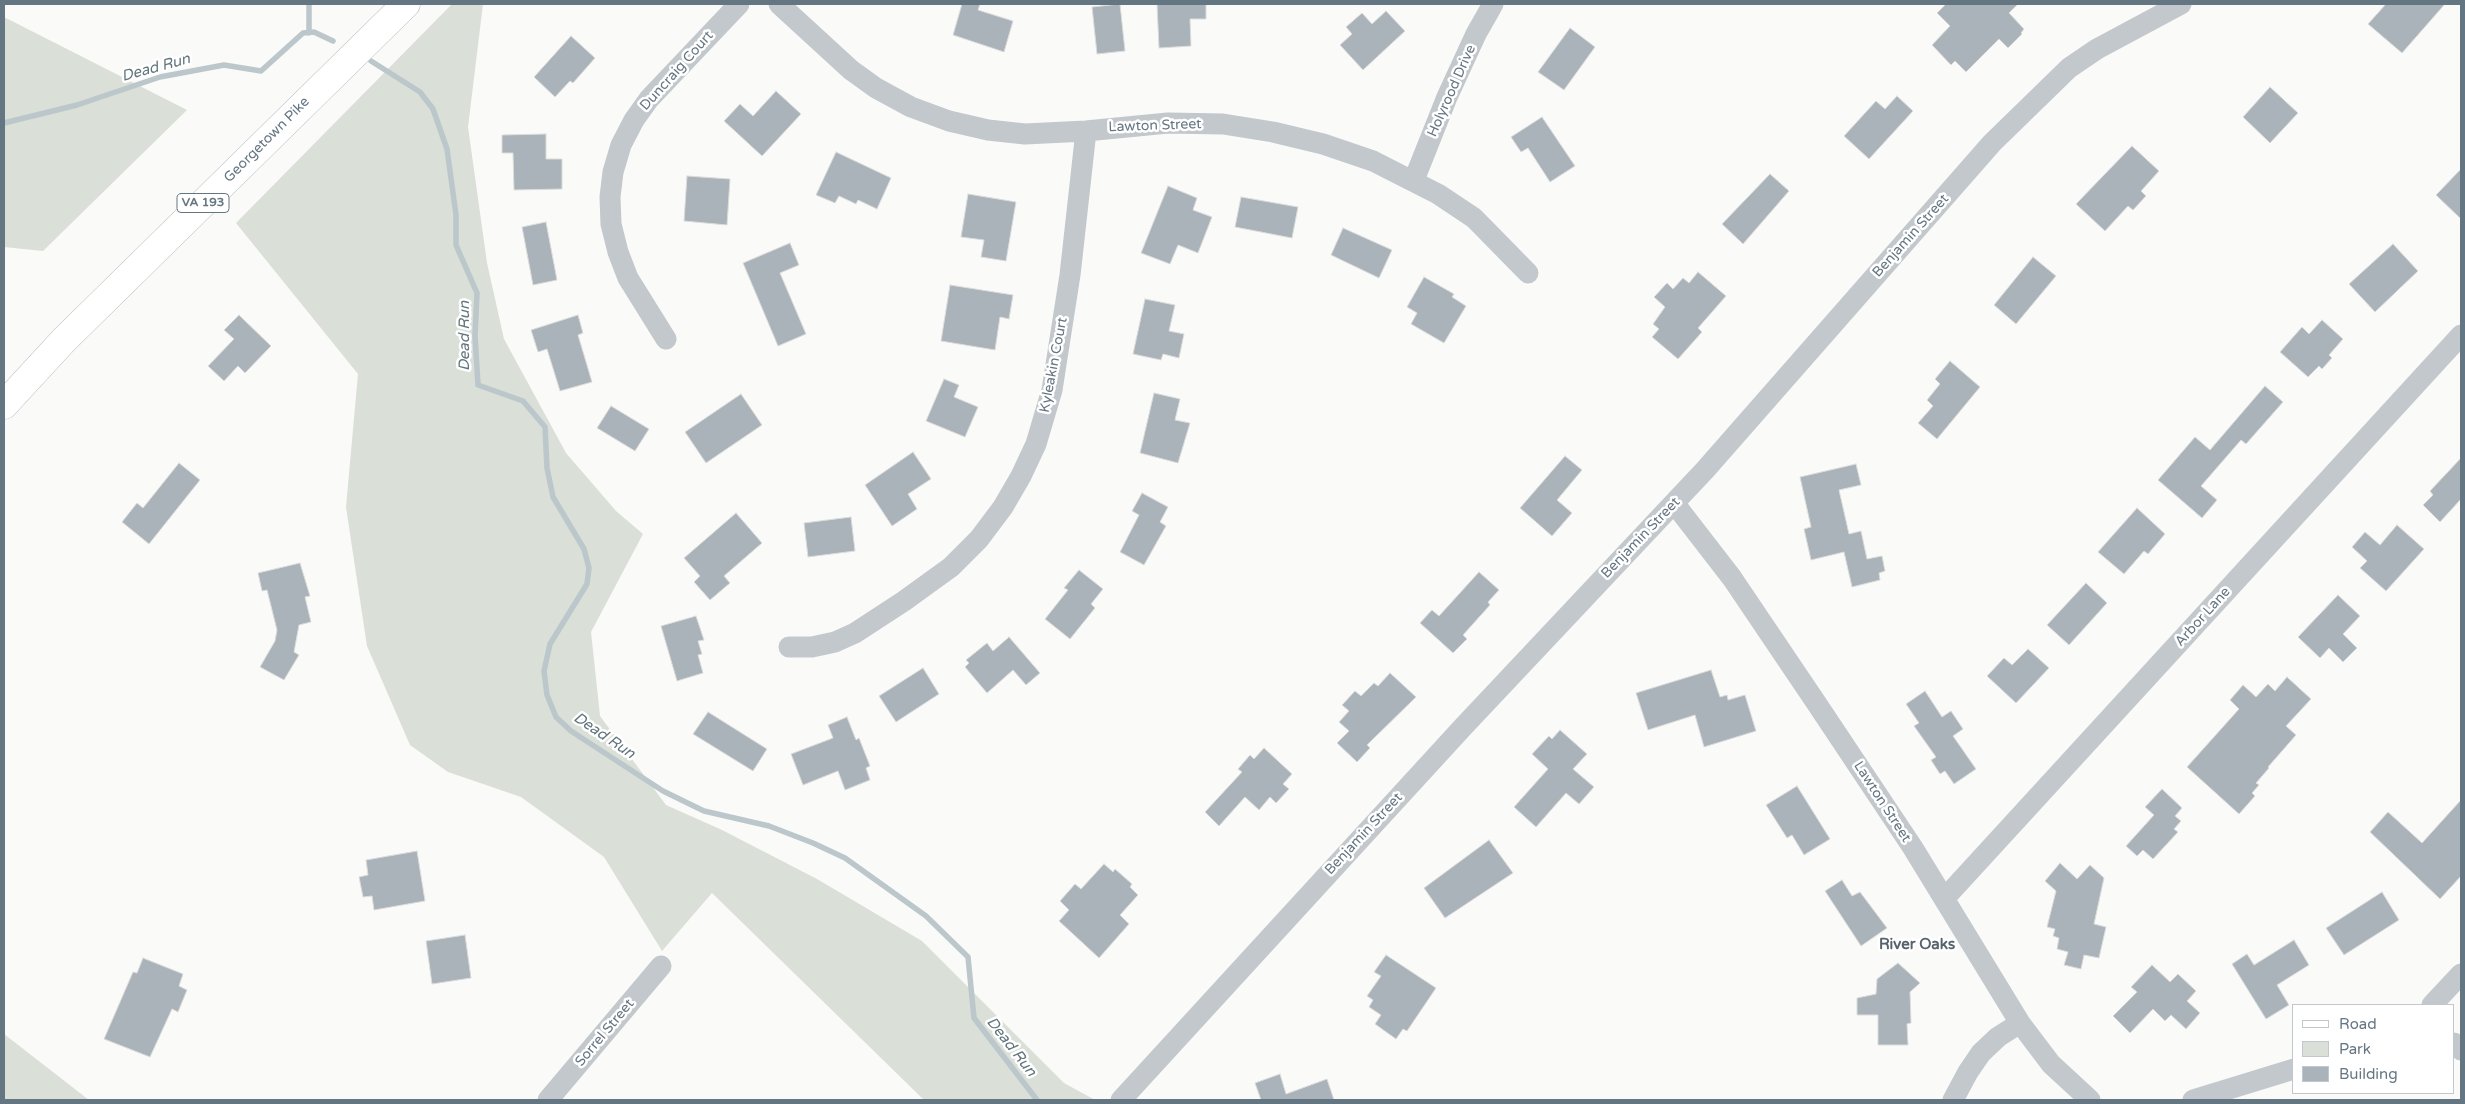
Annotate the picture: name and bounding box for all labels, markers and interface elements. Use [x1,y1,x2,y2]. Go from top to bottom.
street label: Duncraig Court [637,28,717,114]
street label: Holyrood Drive [1424,42,1480,140]
water label: Dead Run [120,50,192,86]
street label: Georgetown Pike [221,94,313,186]
street label: Lawton Street [1108,116,1202,136]
street label: Benjamin Street [1869,191,1953,281]
road number: VA 193 [177,194,229,212]
water label: Dead Run [456,301,474,371]
street label: Kyleakin Court [1037,316,1071,414]
street label: Benjamin Street [1598,494,1684,582]
street label: Arbor Lane [2172,584,2234,650]
water label: Dead Run [570,709,638,763]
street label: Lawton Street [1850,758,1914,846]
street label: Benjamin Street [1322,790,1406,878]
district label: River Oaks [1879,936,1955,954]
street label: Sorrel Street [572,996,638,1070]
legend [2292,1004,2455,1094]
water label: Dead Run [982,1014,1040,1080]
text: Road [2339,1015,2377,1033]
text: Park [2339,1040,2371,1058]
text: Building [2339,1065,2398,1083]

